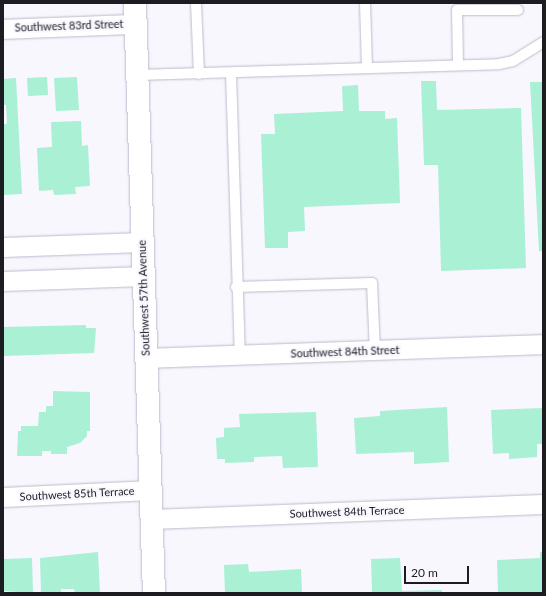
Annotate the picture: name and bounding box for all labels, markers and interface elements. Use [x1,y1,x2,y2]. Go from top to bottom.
street label: Southwest 83rd Street [14,18,124,34]
street label: Southwest 57th Avenue [135,240,153,356]
street label: Southwest 84th Street [290,344,400,360]
street label: Southwest 85th Terrace [19,484,135,504]
street label: Southwest 84th Terrace [289,503,405,521]
scale bar [406,558,471,584]
text: 20 m [411,565,438,580]

